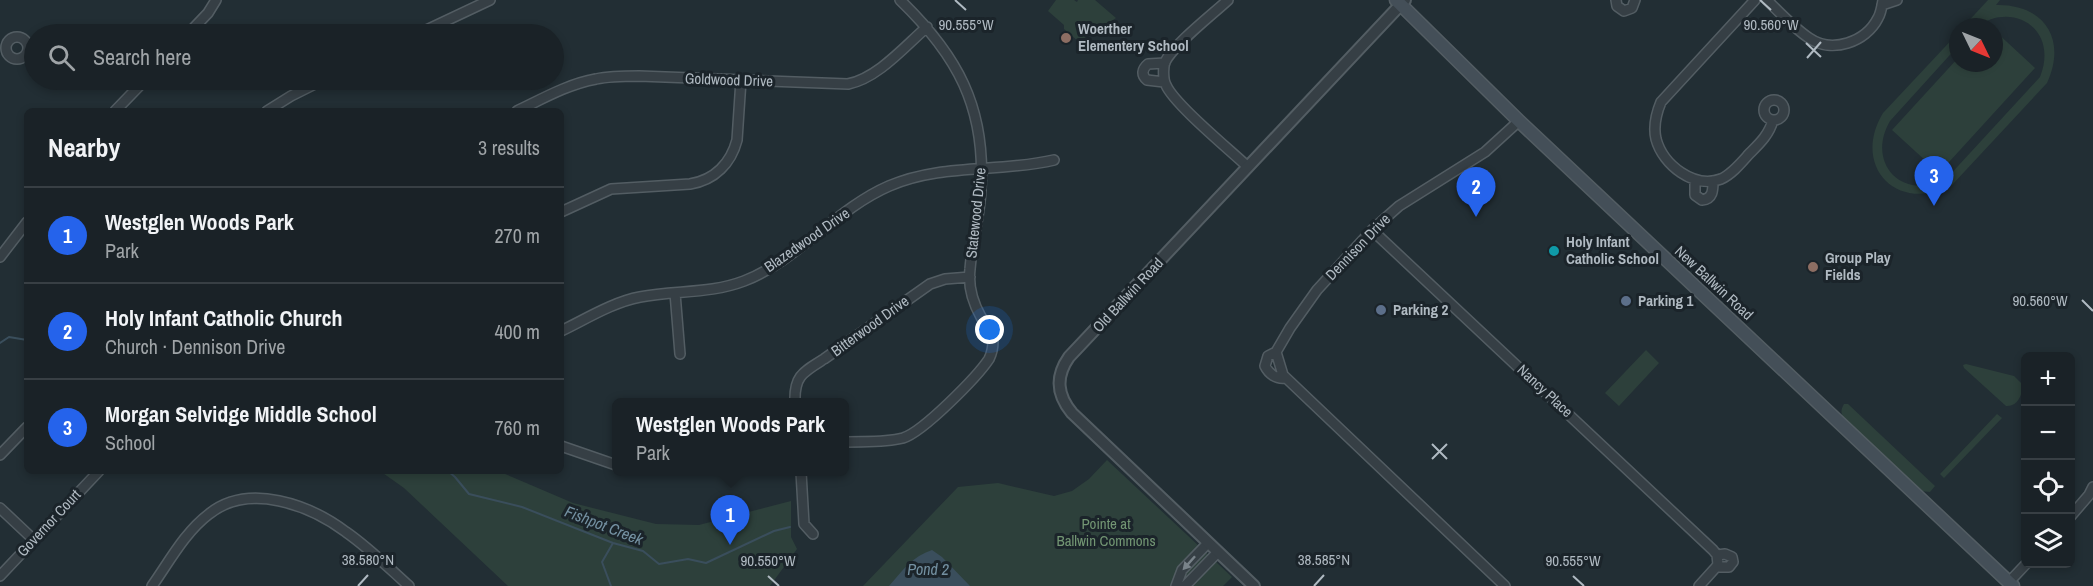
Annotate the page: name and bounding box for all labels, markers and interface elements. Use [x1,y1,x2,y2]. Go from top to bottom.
text: 90.555°W [938,14,994,35]
text: 90.560°W [1743,14,1799,35]
place label: Woerther Elementery School [1078,18,1189,56]
north arrow [1949,18,2003,72]
search box [24,24,564,90]
marker: Woerther Elementery School [1059,31,1073,45]
icon: search [45,41,78,74]
text: Search here [93,42,191,72]
street label: Goldwood Drive [685,67,774,92]
text: Nearby [48,130,120,165]
text: 3 results [478,134,540,161]
pin: 3 [1914,156,1954,206]
street label: Statewood Drive [960,166,991,259]
pin: 2 [1456,168,1496,217]
street label: Blazedwood Drive [760,202,854,277]
text: Westglen Woods Park [105,207,294,237]
street label: Dennison Drive [1320,209,1395,285]
text: 1 [63,222,72,249]
text: 270 m [494,222,540,249]
place label: Holy Infant Catholic School [1566,231,1659,269]
text: Park [105,237,139,264]
street label: New Ballwin Road [1670,241,1758,325]
marker: Holy Infant Catholic School [1547,244,1561,258]
place label: Group Play Fields [1825,247,1891,285]
street label: Old Ballwin Road [1088,253,1168,337]
marker: Group Play Fields [1806,260,1820,274]
street label: Bitterwood Drive [826,290,913,361]
place label: Parking 1 [1638,290,1694,311]
text: 90.560°W [2012,290,2068,311]
marker: Parking 1 [1619,294,1633,308]
place label: Parking 2 [1393,299,1449,320]
text: Holy Infant Catholic Church [105,303,343,333]
marker: Parking 2 [1374,303,1388,317]
your location [975,315,1004,344]
text: 2 [63,318,72,345]
text: 400 m [494,318,540,345]
text: Church · Dennison Drive [105,333,285,360]
map controls [2021,352,2075,568]
button: + [2021,352,2075,406]
street label: Nancy Place [1513,359,1578,422]
popup [612,398,849,476]
text: Morgan Selvidge Middle School [105,399,377,429]
button: − [2021,406,2075,460]
text: Westglen Woods Park [636,409,825,439]
text: 3 [63,414,72,441]
text: 760 m [494,414,540,441]
text: School [105,429,155,456]
text: Park [636,439,670,466]
button: locate [2021,460,2075,514]
street label: Governor Court [12,484,86,561]
pin: 1 [710,496,750,545]
water label: Fishpot Creek [562,500,647,550]
park label: Pointe at Ballwin Commons [1056,513,1156,551]
button: layers [2021,514,2075,568]
text: 38.580°N [342,549,394,570]
text: 38.585°N [1298,549,1350,570]
text: 90.550°W [740,550,796,571]
text: 90.555°W [1545,550,1601,571]
one-way arrow [1182,555,1196,570]
water label: Pond 2 [907,558,949,580]

